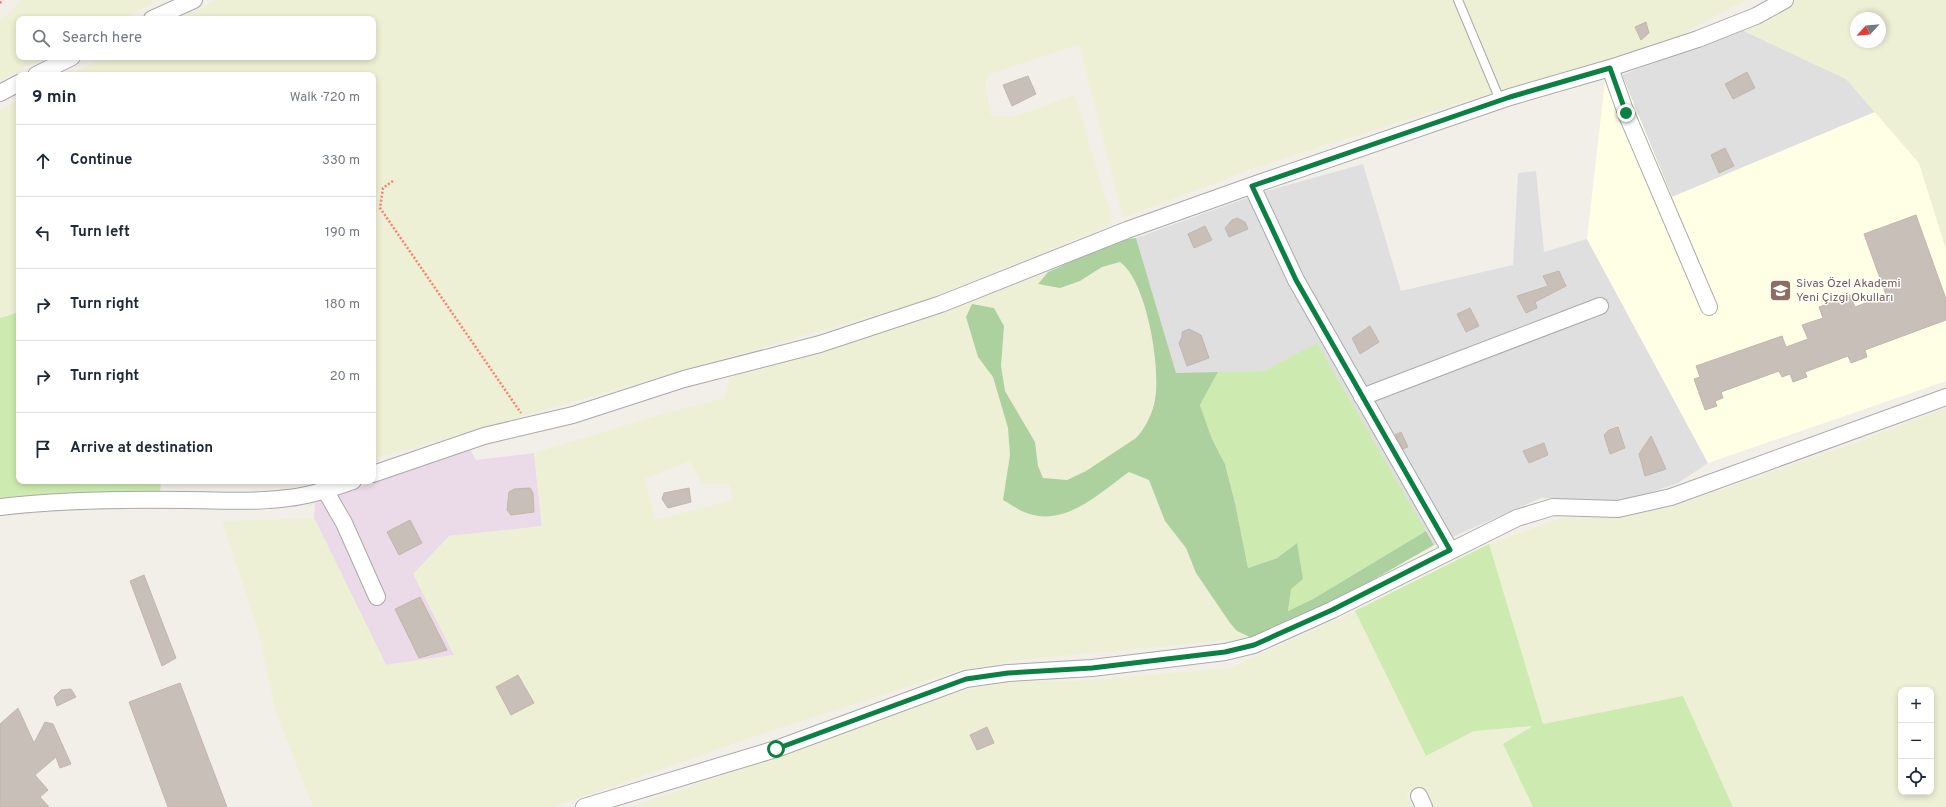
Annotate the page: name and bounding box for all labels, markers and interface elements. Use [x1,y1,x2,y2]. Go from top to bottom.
north arrow [1850,12,1886,48]
search box [16,16,376,60]
icon: search [30,27,52,49]
text: Search here [62,29,142,48]
text: 9 min [32,87,76,109]
text: Walk · 720 m [290,90,360,106]
route end [1617,104,1635,122]
icon: ahead [32,150,54,172]
text: Continue [70,151,132,170]
text: 330 m [322,153,360,169]
icon: left [32,222,54,244]
text: Turn left [70,223,130,242]
text: 190 m [325,225,360,241]
place label: Sivas Özel Akademi Yeni Çizgi Okulları [1796,276,1901,306]
school or university icon: Sivas Özel Akademi Yeni Çizgi Okulları [1768,278,1794,304]
icon: right [32,294,54,316]
text: Turn right [70,295,139,314]
text: 180 m [325,297,360,313]
icon: right [32,366,54,388]
text: Turn right [70,367,139,386]
text: 20 m [330,369,360,385]
icon: arrive [32,438,54,460]
text: Arrive at destination [70,439,213,458]
map controls [1898,687,1934,795]
button: + [1898,687,1934,723]
button: − [1898,723,1934,759]
route start [767,740,785,758]
button: locate [1898,759,1934,795]

